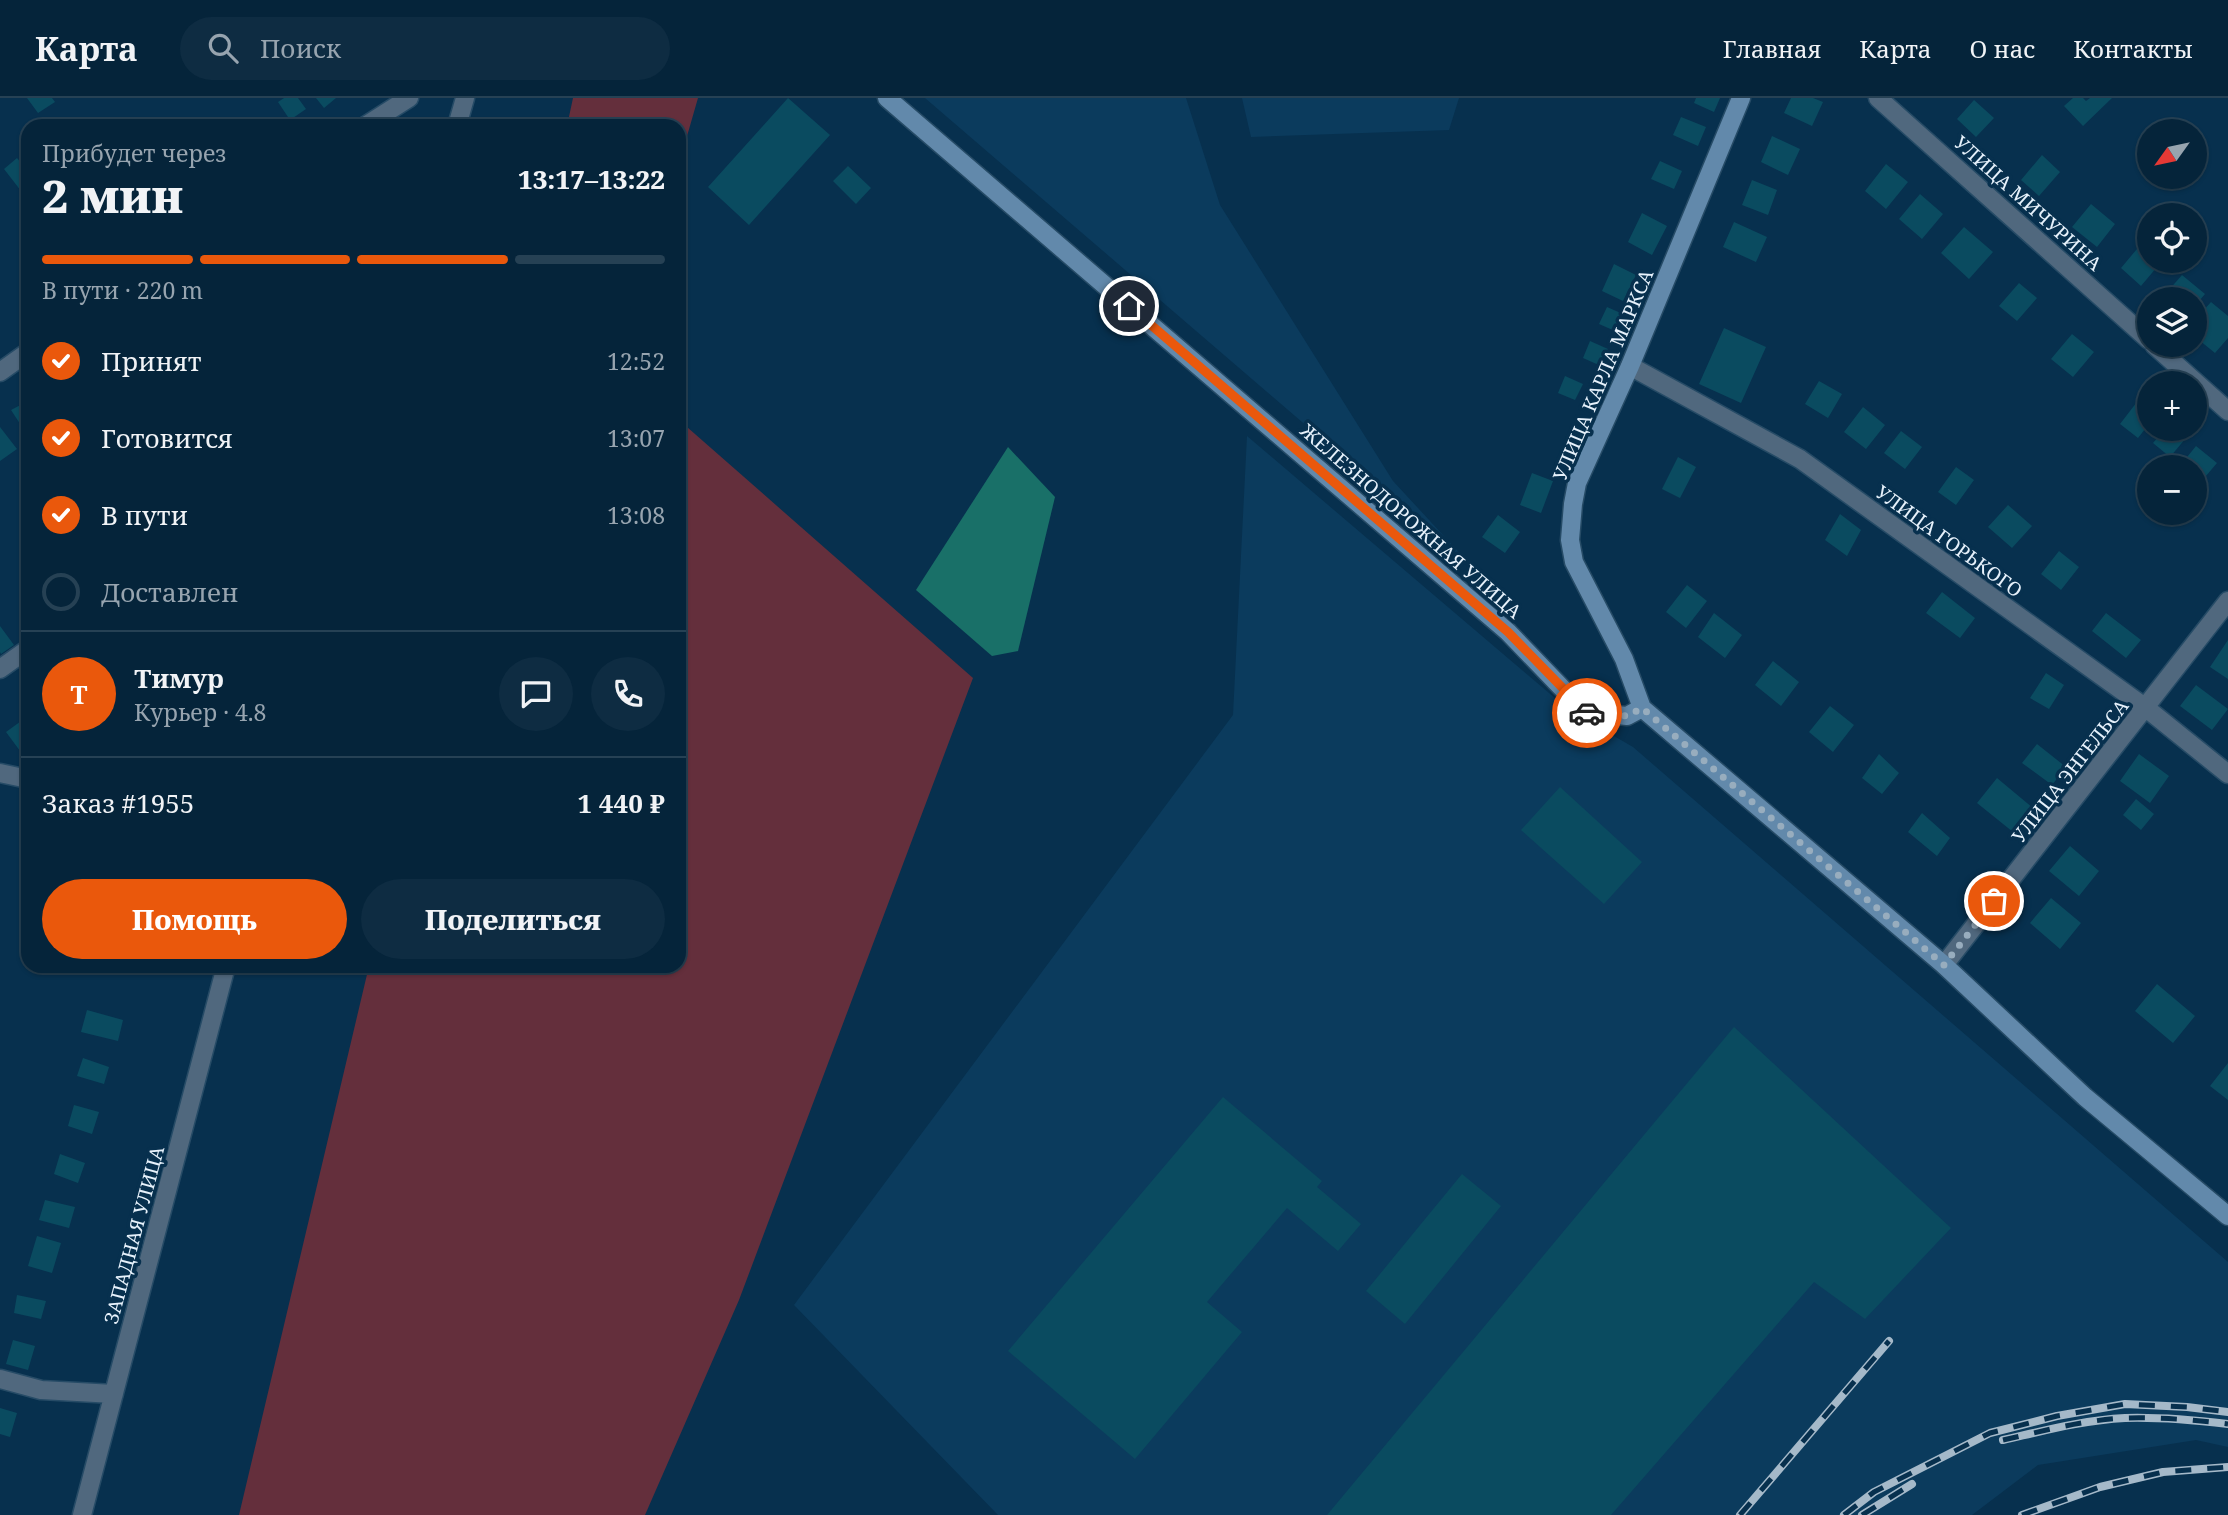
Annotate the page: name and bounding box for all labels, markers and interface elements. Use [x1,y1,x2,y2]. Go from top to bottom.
search box [180,17,670,80]
text: Карта [35,26,138,71]
icon: search [204,29,242,67]
text: Поиск [260,30,341,66]
text: Главная [1723,32,1821,65]
text: Карта [1859,32,1932,65]
text: О нас [1970,32,2035,65]
text: Контакты [2073,32,2193,65]
north arrow [2137,119,2207,189]
map controls [2137,119,2207,525]
street label: УЛИЦА МИЧУРИНА [1948,130,2108,277]
text: Прибудет через [42,137,226,169]
text: 13:17–13:22 [518,161,665,197]
text: 2 мин [42,164,183,226]
button: locate [2137,203,2207,273]
street label: УЛИЦА КАРЛА МАРКСА [1547,265,1660,485]
text: В пути · 220 m [42,274,203,306]
pin [1099,276,1159,336]
icon: home [1110,287,1148,325]
button: layers [2137,287,2207,357]
icon: check [42,342,80,380]
text: Принят [101,343,202,379]
text: 12:52 [607,345,665,377]
button: + [2137,371,2207,441]
street label: ЖЕЛЕЗНОДОРОЖНАЯ УЛИЦА [1294,417,1528,625]
icon: check [42,419,80,457]
text: Готовится [101,420,233,456]
text: 13:07 [607,422,665,454]
button: − [2137,455,2207,525]
street label: УЛИЦА ГОРЬКОГО [1870,479,2028,603]
icon: check [42,496,80,534]
text: В пути [101,497,188,533]
text: 13:08 [607,499,665,531]
text: Доставлен [101,574,238,610]
button: chat [499,657,573,731]
button: phone [591,657,665,731]
text: Тимур [134,660,224,696]
text: Т [70,676,88,712]
courier [1552,678,1622,748]
street label: УЛИЦА ЭНГЕЛЬСА [2006,693,2135,848]
icon: car [1568,694,1606,732]
text: Курьер · 4.8 [134,696,266,728]
text: Заказ #1955 [42,785,194,821]
text: 1 440 ₽ [577,785,665,821]
pin [1964,871,2024,931]
button: Помощь [42,879,347,959]
button: Поделиться [361,879,665,959]
icon: bag [1975,882,2013,920]
street label: ЗАПАДНАЯ УЛИЦА [98,1143,170,1327]

